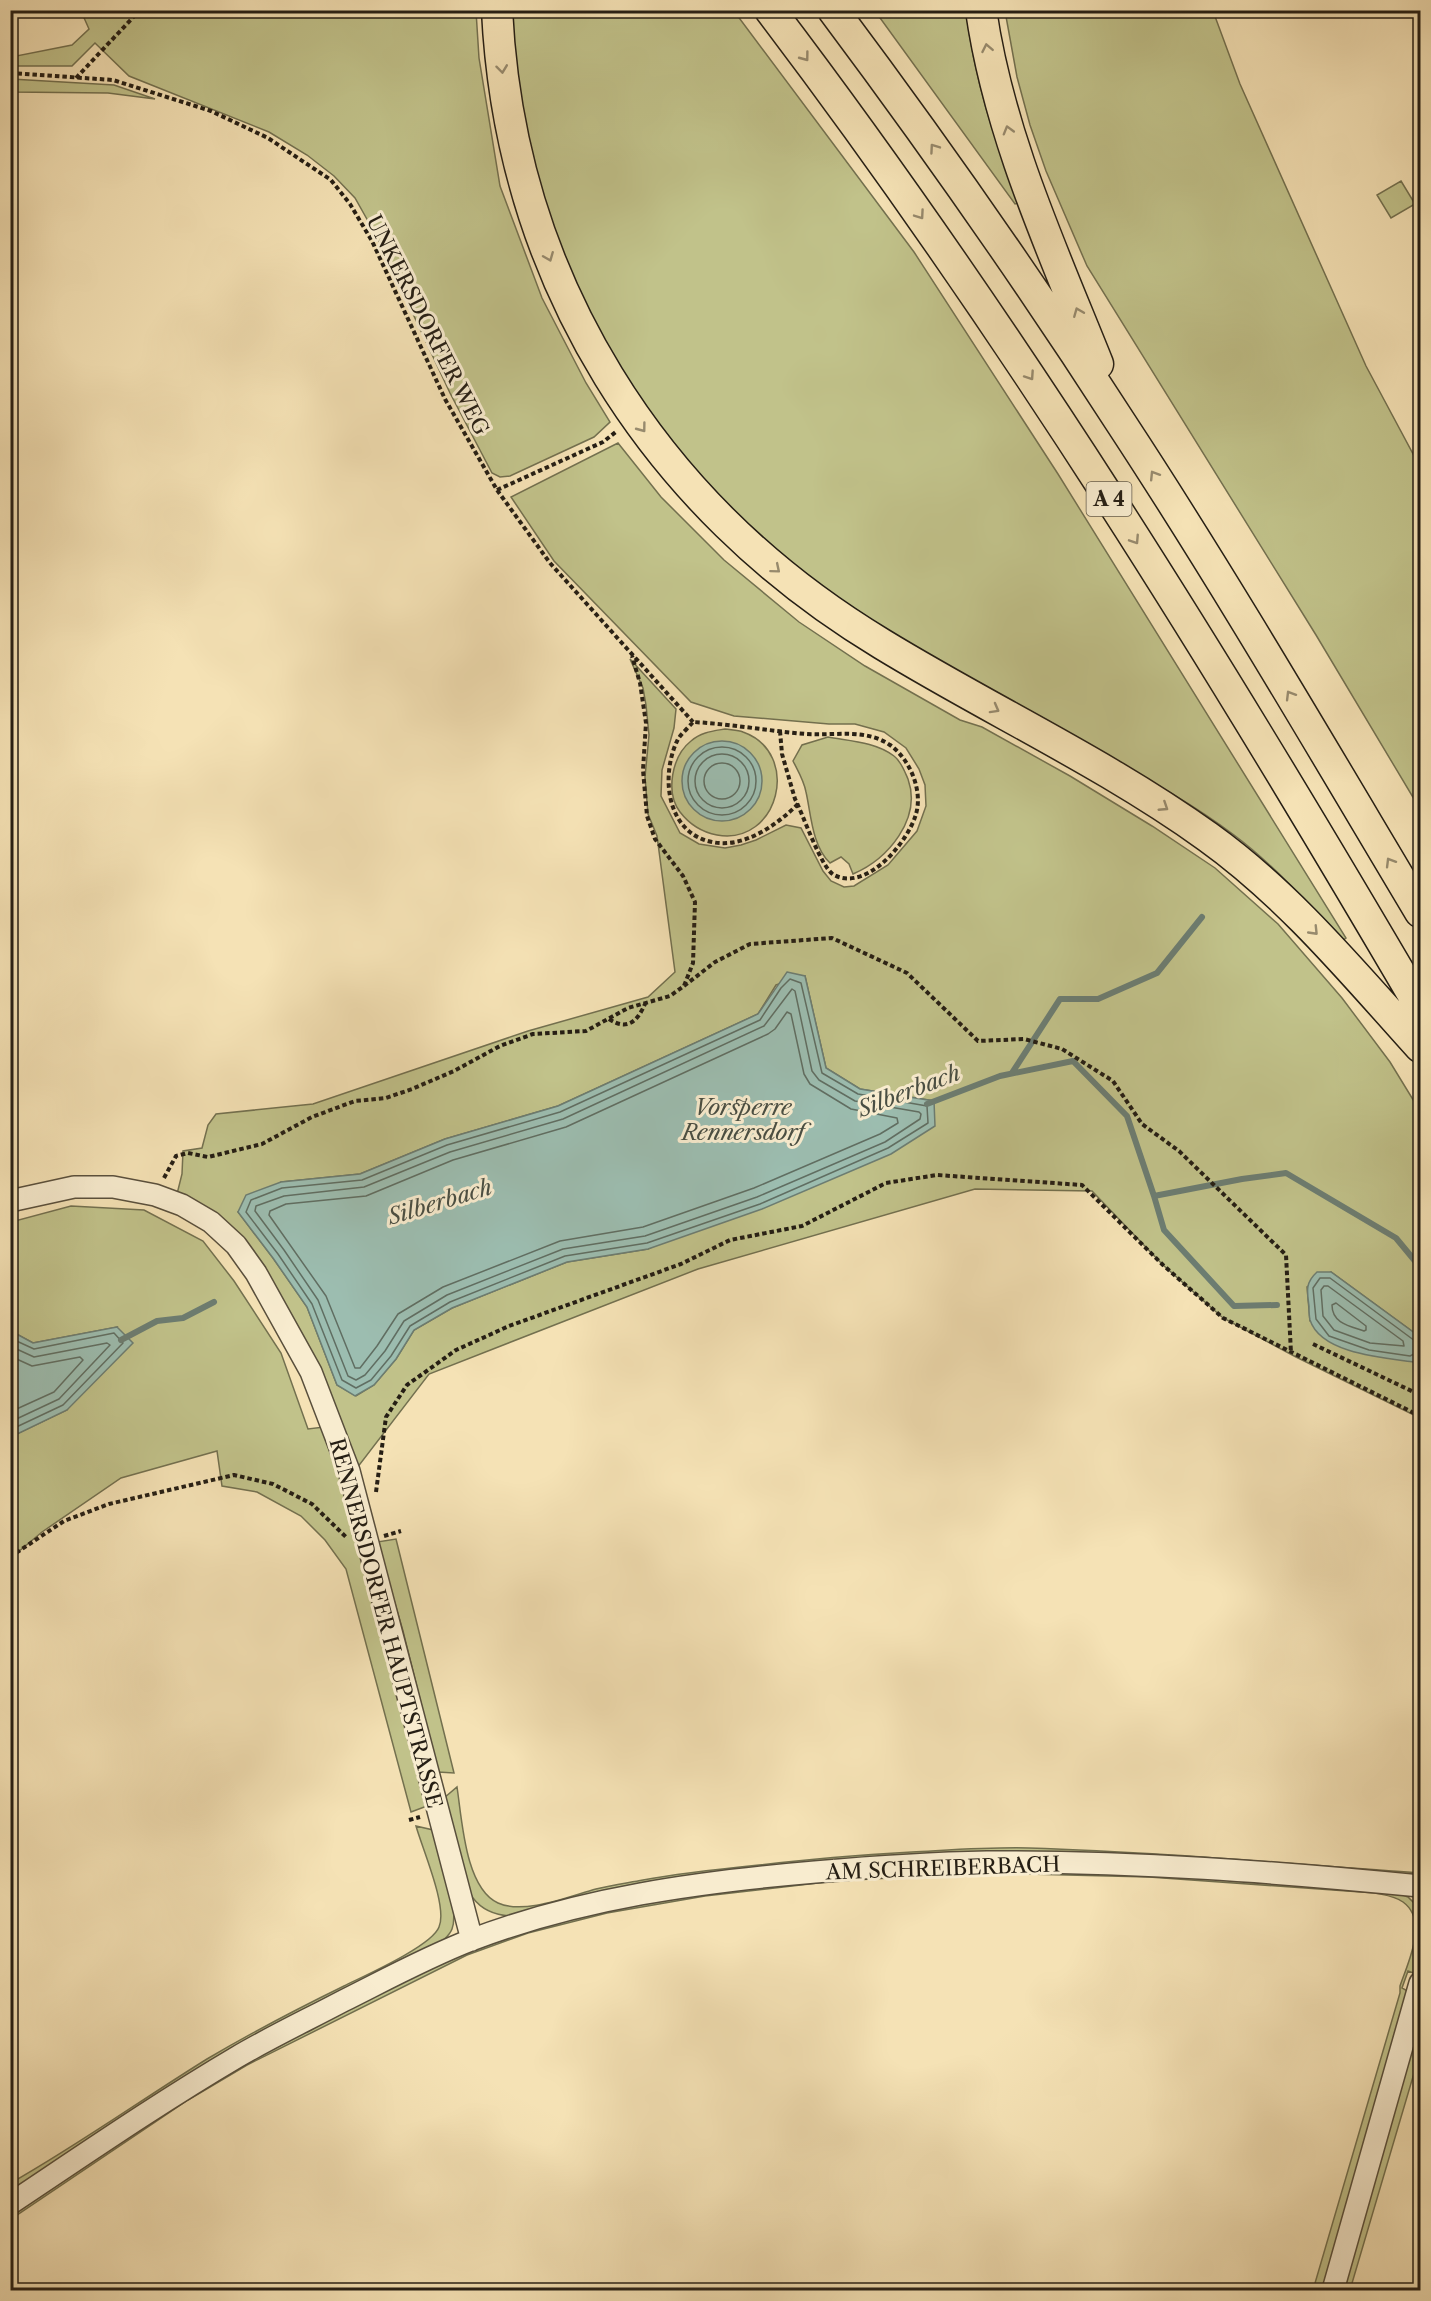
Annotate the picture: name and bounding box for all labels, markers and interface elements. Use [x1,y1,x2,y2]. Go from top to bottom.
one-way arrow [981,43,994,53]
one-way arrow [798,50,809,61]
one-way arrow [495,64,508,73]
one-way arrow [1003,125,1015,136]
one-way arrow [931,144,942,155]
one-way arrow [913,208,924,219]
street label: UNKERSDORFER WEG [362,211,494,439]
one-way arrow [542,251,554,262]
one-way arrow [1073,308,1085,319]
one-way arrow [1022,370,1034,380]
one-way arrow [635,421,646,432]
one-way arrow [1150,471,1162,481]
road number: A 4 [1086,482,1132,516]
one-way arrow [1128,534,1140,544]
one-way arrow [769,562,780,573]
one-way arrow [1286,691,1298,701]
one-way arrow [989,702,1000,713]
one-way arrow [1157,800,1168,811]
one-way arrow [1386,858,1398,868]
one-way arrow [1306,924,1317,935]
water label: Silberbach [852,1059,964,1124]
water label: Vorsperre Rennersdorf [680,1094,812,1146]
water label: Silberbach [383,1173,495,1231]
street label: RENNERSDORFER HAUPTSTRASSE [324,1435,448,1811]
street label: AM SCHREIBERBACH [824,1851,1061,1885]

